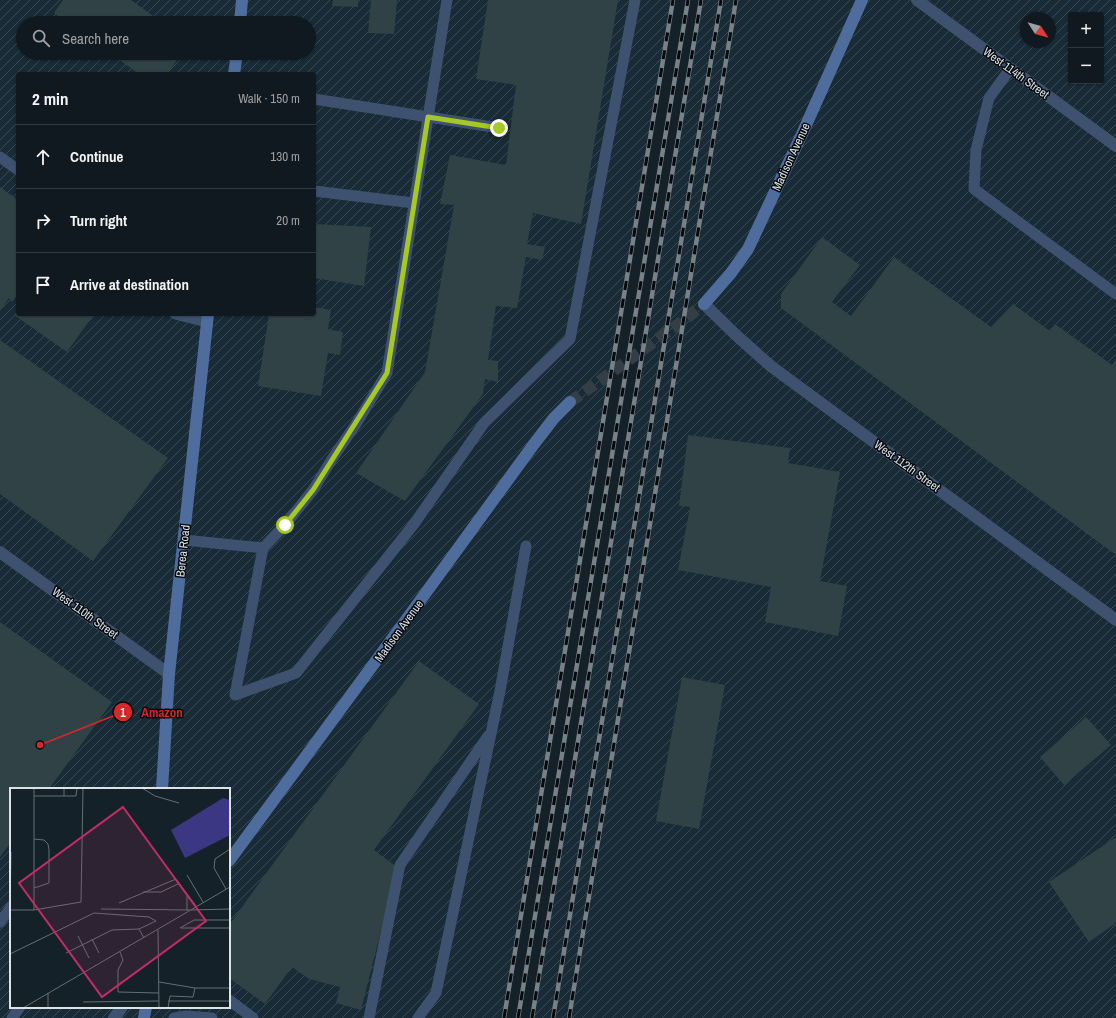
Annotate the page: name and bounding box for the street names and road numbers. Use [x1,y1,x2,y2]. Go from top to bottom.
street label: West 114th Street [980,44,1052,103]
street label: Madison Avenue [768,120,814,194]
street label: West 112th Street [871,437,943,496]
street label: Berea Road [172,524,194,578]
street label: West 110th Street [49,584,121,643]
street label: Madison Avenue [371,597,427,665]

